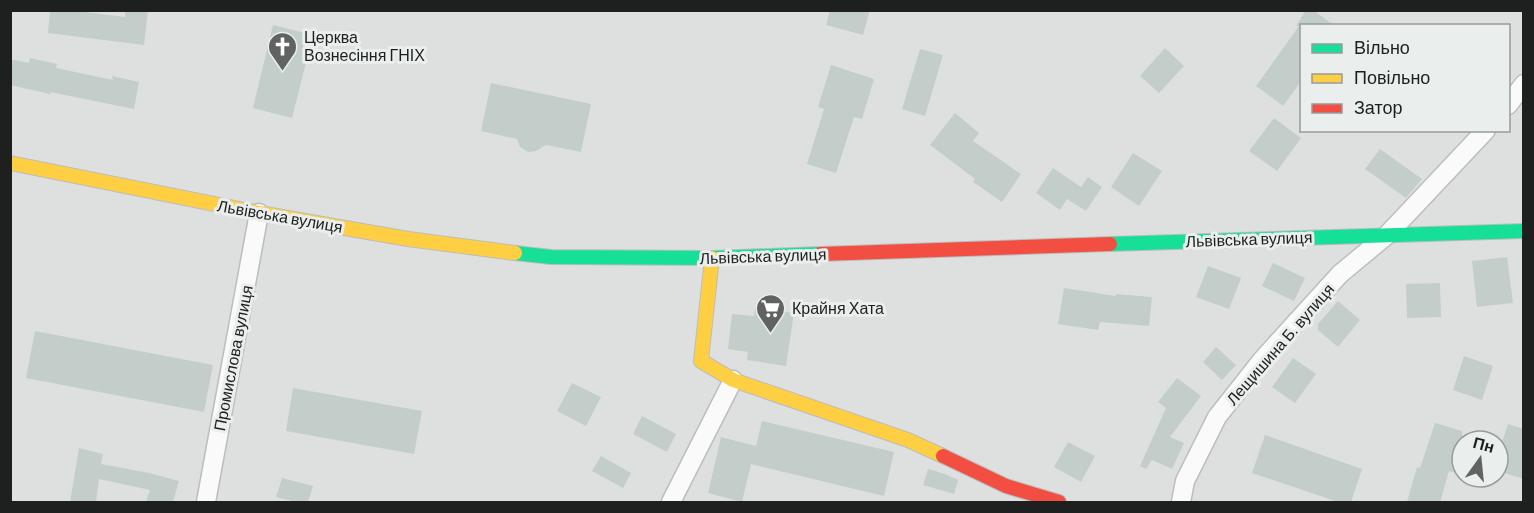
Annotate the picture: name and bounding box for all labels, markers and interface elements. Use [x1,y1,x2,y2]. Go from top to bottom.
legend [1300,24,1510,132]
place label: Церква Вознесіння ГНІХ [304,27,425,64]
church icon: Церква Вознесіння ГНІХ [267,30,299,72]
text: Вільно [1354,36,1410,58]
text: Повільно [1354,66,1430,88]
text: Затор [1354,96,1403,118]
street label: Львівська вулиця [216,195,344,236]
street label: Львівська вулиця [1185,227,1313,250]
street label: Львівська вулиця [699,244,827,267]
street label: Лещишина Б. вулиця [1222,279,1337,408]
street label: Промислова вулиця [209,283,256,432]
supermarket icon: Крайня Хата [755,292,787,334]
place label: Крайня Хата [792,298,884,317]
north arrow [1450,429,1510,489]
text: Пн [1471,432,1497,456]

